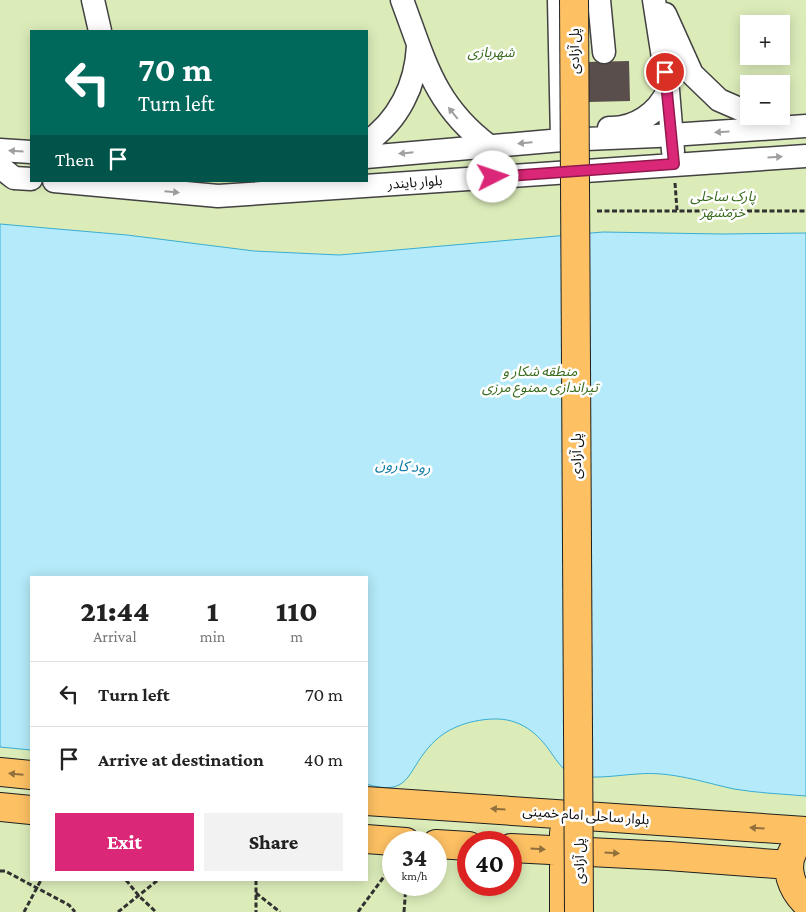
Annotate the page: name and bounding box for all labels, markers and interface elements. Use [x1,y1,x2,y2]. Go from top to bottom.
map controls [740,15,790,125]
button: + [740,15,790,65]
street label: پل آزادی [566,28,584,74]
park label: شهربازی [468,44,515,61]
icon: left [55,50,120,115]
text: 70 m [138,50,212,89]
pin [644,51,686,93]
icon: arrive [651,58,679,86]
button: − [740,75,790,125]
text: Turn left [138,91,215,116]
one-way arrow [448,107,459,120]
one-way arrow [714,128,730,136]
one-way arrow [517,139,533,147]
icon: arrive [104,145,132,173]
one-way arrow [7,146,23,154]
text: Then [55,149,94,170]
one-way arrow [397,149,413,157]
position arrow [466,150,518,202]
one-way arrow [767,153,783,161]
street label: بلوار بایندر [386,172,443,193]
one-way arrow [165,188,181,196]
park label: پارک ساحلی خرمشهر [690,188,757,221]
park label: منطقه شکار و تیراندازی ممنوع مرزی [482,363,600,398]
street label: پل آزادی [568,433,586,479]
water label: رود کارون [375,456,432,477]
text: 21:44 [80,594,150,627]
text: 1 [207,594,218,627]
text: 110 [276,594,318,627]
text: Arrival [93,628,137,645]
text: min [200,628,225,645]
text: m [290,628,303,645]
icon: left [55,680,83,708]
text: Turn left [98,684,170,705]
text: 70 m [305,684,343,705]
icon: arrive [55,745,83,773]
text: Arrive at destination [98,749,264,770]
text: 40 m [304,749,343,770]
one-way arrow [7,770,23,778]
street label: بلوار ساحلی امام خمینی [522,803,650,830]
one-way arrow [489,805,505,813]
button: Exit [55,813,194,871]
button: Share [204,813,343,871]
one-way arrow [749,823,765,831]
speed limit sign: 40 [457,831,522,896]
street label: پل آزادی [571,838,589,884]
text: 34 [402,844,427,871]
one-way arrow [530,846,546,854]
one-way arrow [605,850,621,858]
text: km/h [402,869,427,883]

